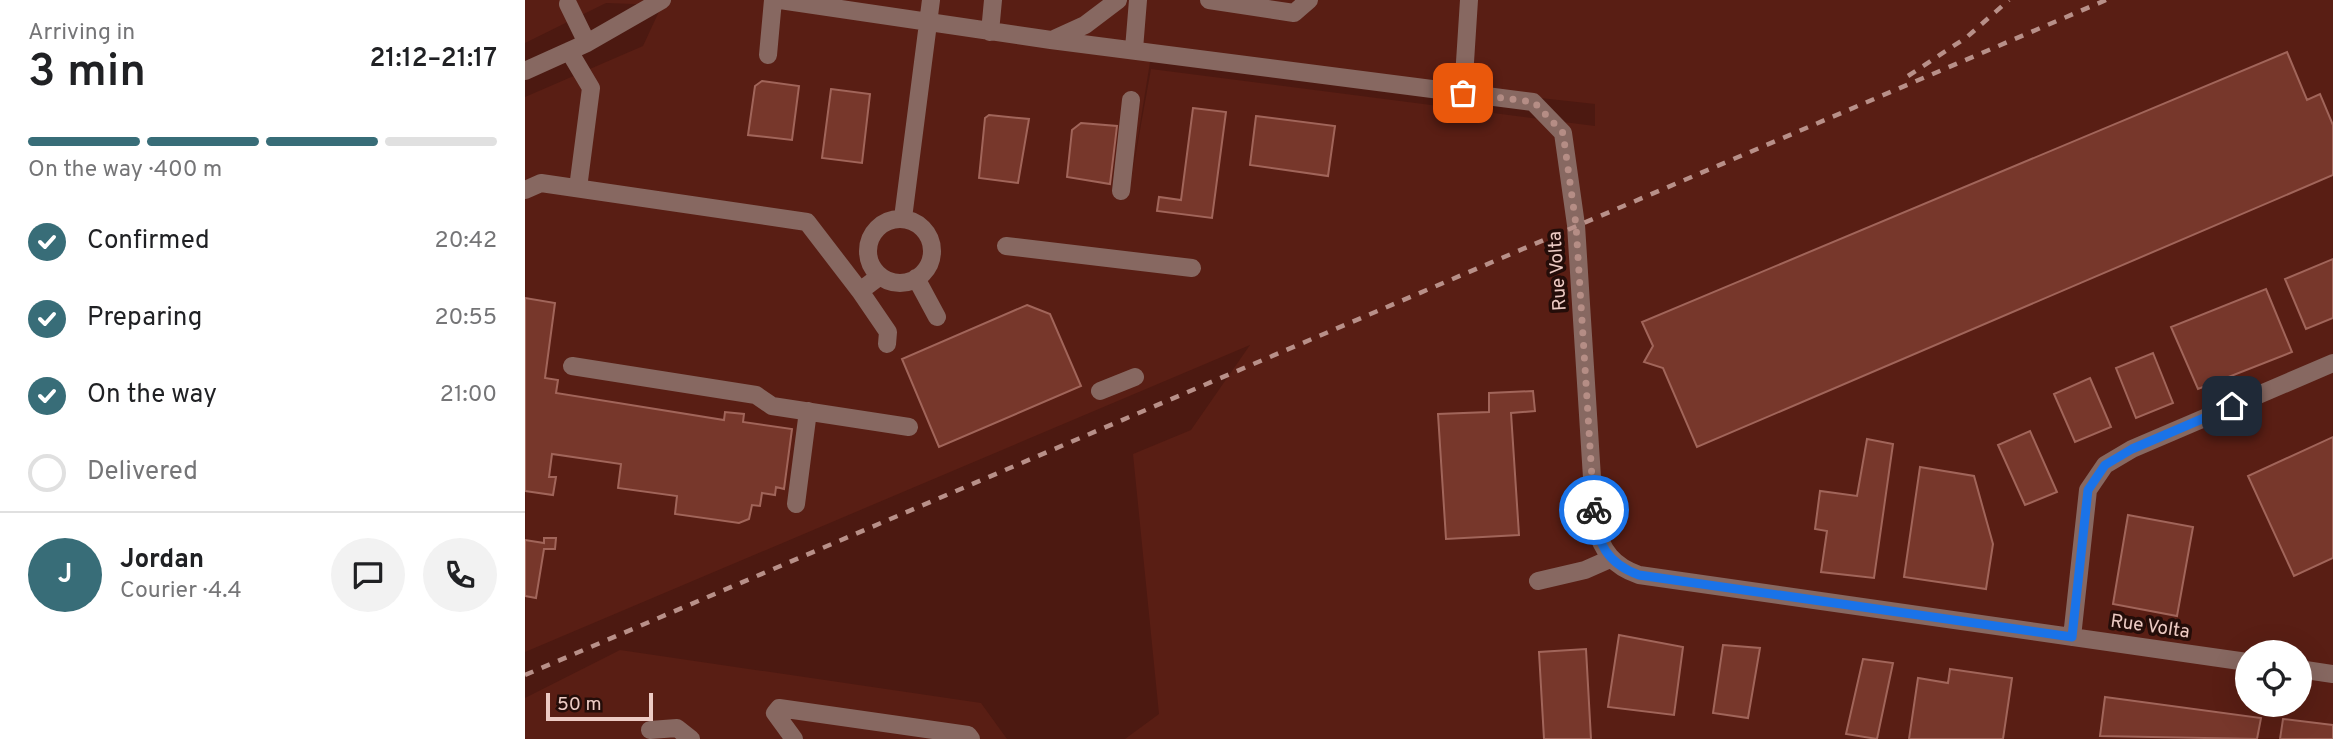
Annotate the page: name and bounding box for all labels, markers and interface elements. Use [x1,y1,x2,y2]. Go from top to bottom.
text: Arriving in [28,19,135,48]
text: 21:12–21:17 [369,43,497,76]
text: 3 min [28,44,146,103]
pin [1433,63,1493,123]
icon: bag [1444,74,1482,112]
text: On the way · 400 m [28,156,222,185]
icon: check [28,223,66,261]
text: Confirmed [87,225,210,258]
text: 20:42 [435,227,497,256]
street label: Rue Volta [1543,230,1573,312]
icon: check [28,300,66,338]
text: Preparing [87,302,202,335]
text: 20:55 [434,304,497,333]
pin [2202,376,2262,436]
icon: check [28,377,66,415]
text: On the way [87,379,217,412]
text: 21:00 [440,381,497,410]
icon: home [2213,387,2251,425]
text: Delivered [87,456,198,489]
courier [1559,475,1629,545]
icon: bike [1575,491,1613,529]
button: chat [331,538,405,612]
button: phone [423,538,497,612]
text: Jordan [120,544,204,577]
text: J [58,559,72,592]
text: Courier · 4.4 [120,577,242,606]
street label: Rue Volta [2109,610,2191,644]
map controls [2235,640,2312,717]
button: locate [2235,640,2312,717]
scale bar [546,690,653,722]
text: 50 m [557,693,602,717]

